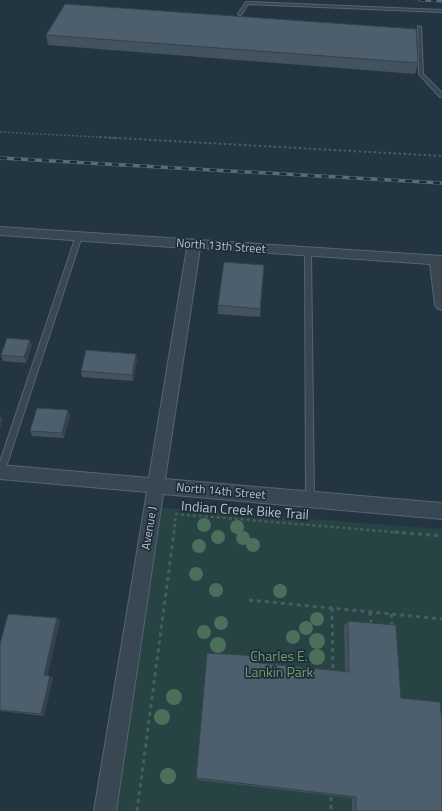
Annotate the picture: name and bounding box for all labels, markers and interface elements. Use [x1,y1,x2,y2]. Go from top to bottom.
street label: North 13th Street [176,233,267,258]
street label: North 14th Street [176,477,267,504]
street label: Indian Creek Bike Trail [180,495,310,524]
street label: Avenue J [136,505,161,551]
park label: Charles E. Lankin Park [245,645,313,682]

